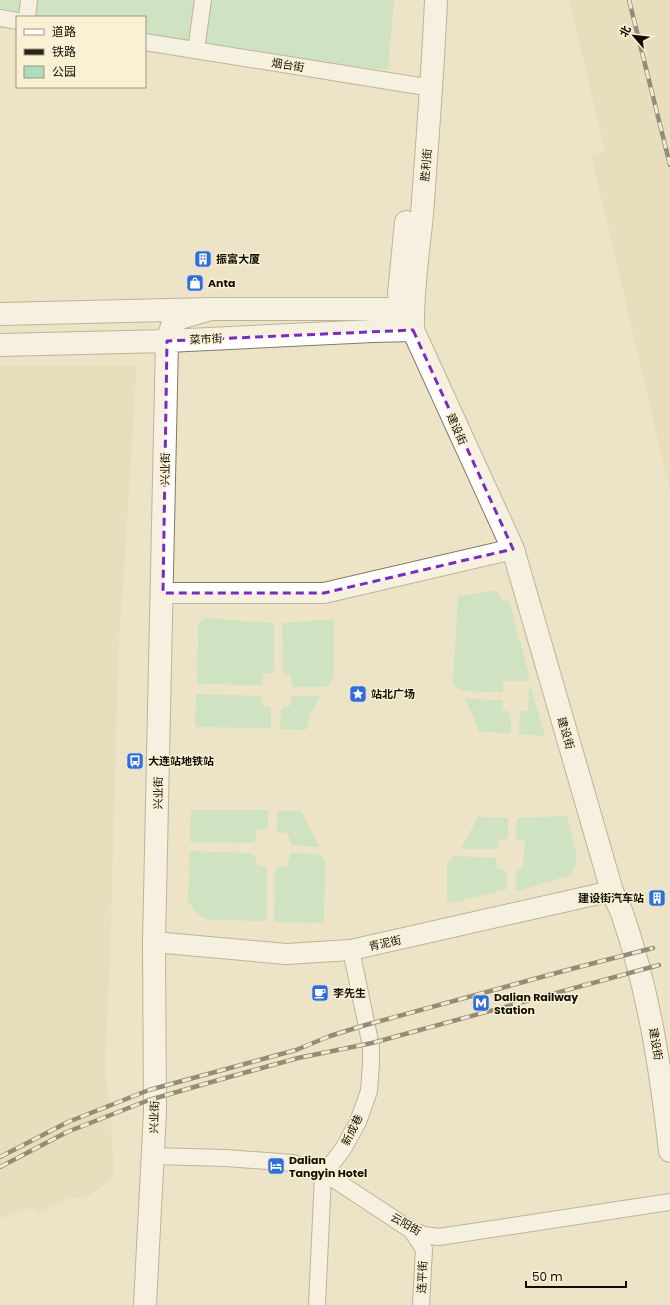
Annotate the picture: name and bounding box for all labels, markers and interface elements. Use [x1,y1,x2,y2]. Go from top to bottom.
legend [16,16,146,88]
north arrow [614,16,654,56]
text: 道路 [52,23,76,40]
text: 北 [616,23,635,40]
text: 铁路 [52,43,76,60]
street label: 烟台街 [270,55,306,75]
text: 公园 [52,63,76,80]
street label: 胜利街 [417,148,435,182]
building icon: 振富大厦 [193,249,213,269]
place label: 振富大厦 [216,251,260,267]
shop icon: Anta [185,273,205,293]
place label: Anta [208,275,235,291]
street label: 菜市街 [189,330,223,348]
street label: 建设街 [443,411,471,447]
street label: 兴业街 [157,452,173,486]
place icon: 站北广场 [348,684,368,704]
place label: 站北广场 [371,686,415,702]
street label: 建设街 [554,715,578,751]
bus stop icon: 大连站地铁站 [125,751,145,771]
place label: 大连站地铁站 [148,753,214,769]
street label: 兴业街 [150,776,166,810]
building icon: 建设街汽车站 [647,888,667,908]
place label: 建设街汽车站 [578,890,644,906]
street label: 青泥街 [367,931,403,955]
cafe icon: 李先生 [310,983,330,1003]
place label: 李先生 [333,985,366,1001]
place label: Dalian Railway Station [494,989,578,1018]
metro station icon: Dalian Railway Station [471,993,491,1013]
street label: 建设街 [645,1026,667,1062]
street label: 兴业街 [145,1100,163,1134]
street label: 新成巷 [338,1112,366,1148]
place label: Dalian Tangyin Hotel [289,1152,367,1181]
hotel icon: Dalian Tangyin Hotel [266,1156,286,1176]
street label: 云阳街 [388,1209,424,1239]
street label: 连平街 [413,1260,431,1294]
scale bar [526,1263,626,1289]
text: 50 m [532,1268,563,1285]

